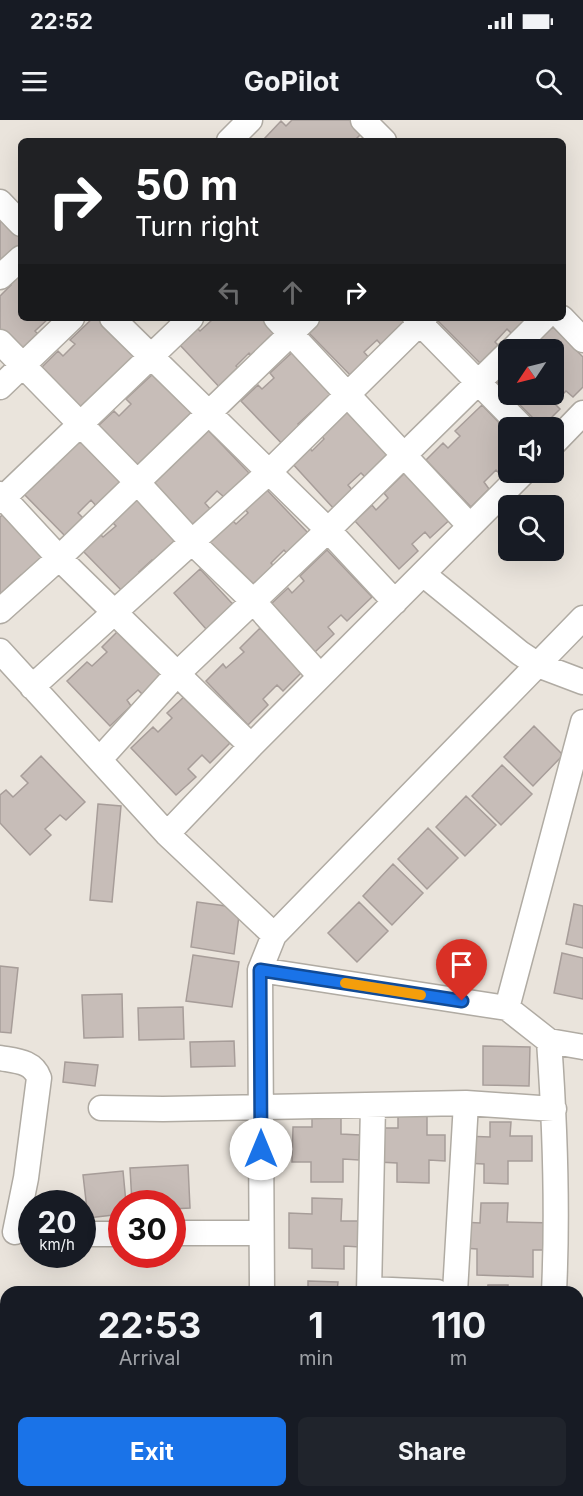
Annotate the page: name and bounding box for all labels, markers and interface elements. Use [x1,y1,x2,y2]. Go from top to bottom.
text: 22:52 [30,8,93,34]
icon: menu [18,65,51,98]
text: GoPilot [244,65,339,98]
icon: search [532,65,565,98]
text: 50 m [135,159,238,210]
icon: right [36,162,114,240]
text: Turn right [135,210,259,243]
icon: left [213,276,246,309]
icon: ahead [276,276,309,309]
icon: right [339,276,372,309]
north arrow [498,339,564,405]
map controls [498,339,564,561]
button: sound [498,417,564,483]
button: search [498,495,564,561]
pin [436,939,487,1001]
icon: arrive [445,948,478,981]
position arrow [229,1117,293,1181]
speed limit sign: 30 [108,1190,186,1268]
text: 20 [37,1204,77,1240]
text: km/h [39,1235,75,1254]
text: 22:53 [98,1303,201,1347]
text: 1 [308,1303,324,1347]
text: 110 [431,1303,486,1347]
text: Arrival [119,1346,180,1370]
text: min [299,1346,333,1370]
text: m [450,1346,467,1370]
button: Exit [18,1417,286,1486]
button: Share [298,1417,566,1486]

